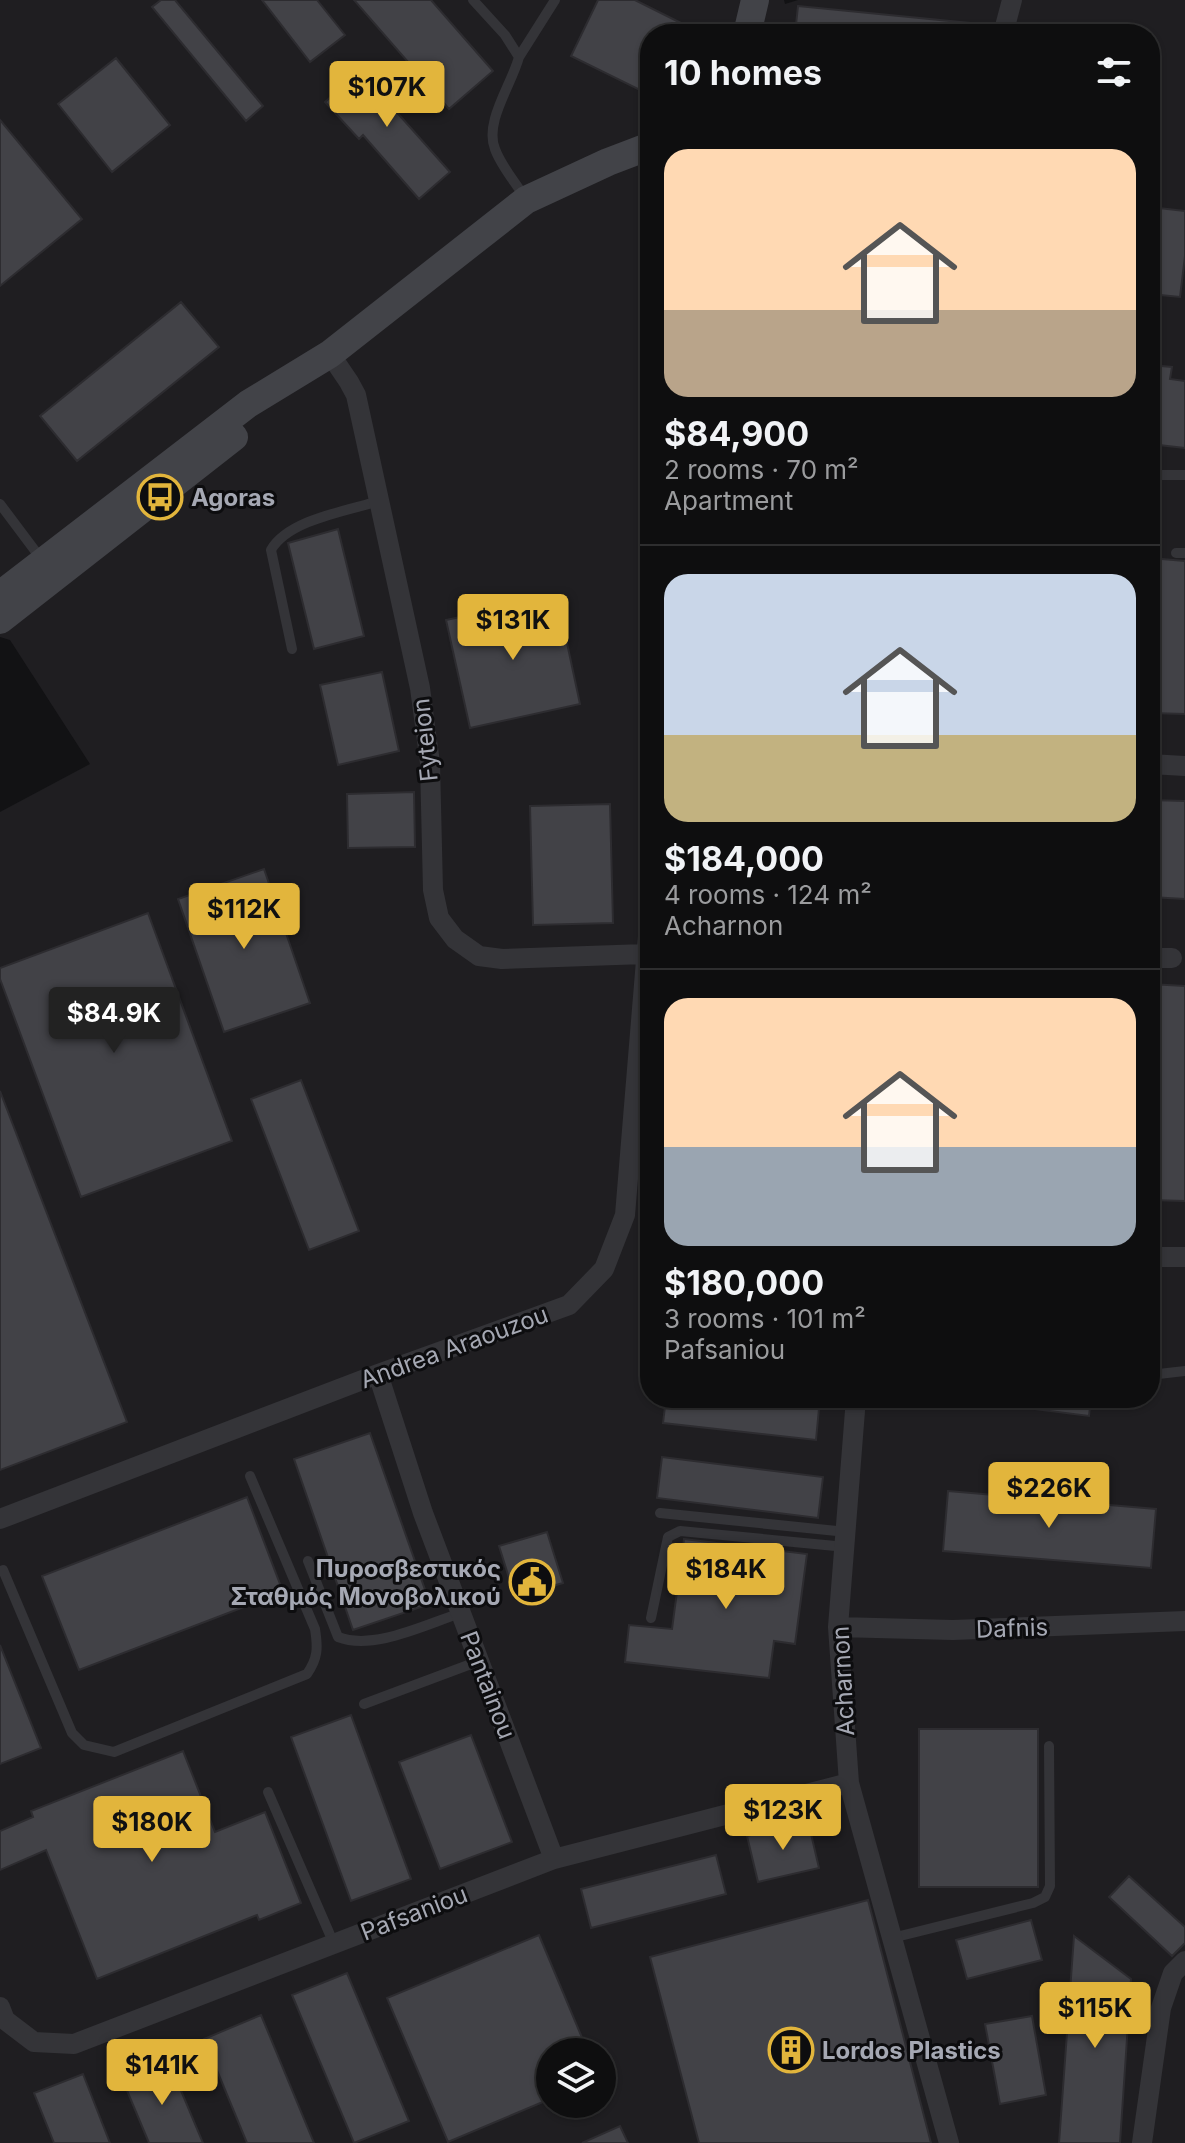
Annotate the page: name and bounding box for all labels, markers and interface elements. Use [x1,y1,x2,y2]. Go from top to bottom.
icon: filters [1092,50,1136,94]
text: 10 homes [664,52,822,93]
pin: $107K [331,61,443,129]
text: $107K [347,71,427,102]
icon: home [828,201,972,345]
text: $84,900 [664,413,809,454]
text: 2 rooms · 70 m² [664,454,859,485]
bus stop icon: Agoras [136,473,184,521]
place label: Agoras [191,483,275,512]
text: Apartment [664,485,793,516]
pin: $131K [457,594,569,662]
text: $131K [476,604,550,635]
icon: home [828,626,972,770]
street label: Fyteion [406,697,444,783]
text: $184,000 [664,838,824,879]
text: 4 rooms · 124 m² [664,879,872,910]
pin: $112K [188,883,300,951]
text: $112K [207,893,281,924]
text: Acharnon [664,910,783,941]
pin: $84.9K [49,987,179,1055]
text: $84.9K [67,997,161,1028]
icon: home [828,1050,972,1194]
text: $180,000 [664,1262,824,1303]
street label: Andrea Araouzou [356,1300,552,1394]
text: 3 rooms · 101 m² [664,1303,866,1334]
text: Pafsaniou [664,1334,785,1365]
pin: $226K [993,1462,1105,1530]
text: $226K [1006,1472,1092,1503]
pin: $184K [670,1543,782,1611]
text: $184K [685,1553,767,1584]
place label: Πυροσβεστικός Σταθμός Μονοβολικού [231,1554,501,1611]
public building icon: Πυροσβεστικός Σταθμός Μονοβολικού [508,1558,556,1606]
street label: Dafnis [975,1612,1049,1644]
street label: Acharnon [826,1625,860,1737]
street label: Pantainou [454,1627,522,1743]
pin: $123K [727,1784,839,1852]
text: $123K [743,1794,823,1825]
pin: $180K [96,1796,208,1864]
text: $180K [111,1806,193,1837]
street label: Pafsaniou [357,1879,471,1947]
pin: $115K [1039,1982,1151,2050]
text: $115K [1058,1992,1132,2023]
building icon: Lordos Plastics [767,2026,815,2074]
place label: Lordos Plastics [822,2036,1001,2065]
map controls [536,2038,616,2118]
button: layers [536,2038,616,2118]
pin: $141K [106,2039,218,2107]
text: $141K [125,2049,199,2080]

